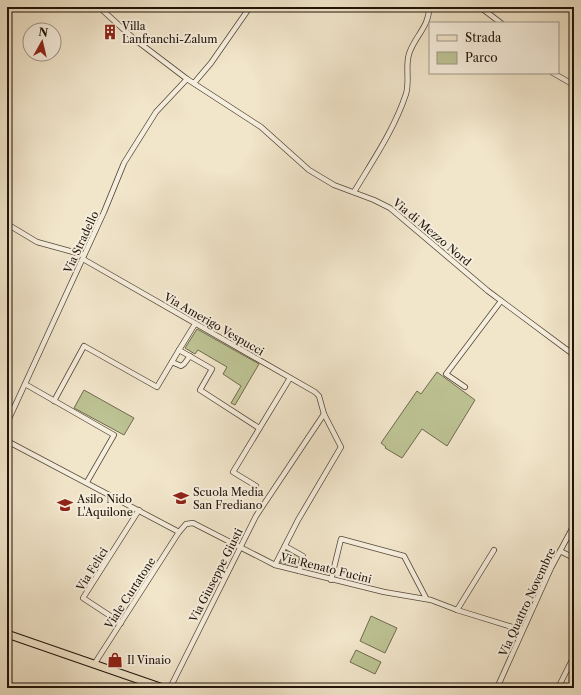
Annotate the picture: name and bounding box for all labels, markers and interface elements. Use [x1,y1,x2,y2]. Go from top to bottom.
place label: Villa Lanfranchi-Zalum [121,19,218,46]
north arrow [22,22,62,62]
legend [429,22,559,74]
building icon: Villa Lanfranchi-Zalum [101,23,119,41]
text: N [38,25,50,40]
text: Strada [465,30,502,45]
text: Parco [465,50,498,65]
street label: Via di Mezzo Nord [389,195,474,269]
street label: Via Stradello [60,209,102,276]
street label: Via Amerigo Vespucci [161,289,267,359]
place label: Scuola Media San Frediano [193,485,264,512]
school or university icon: Scuola Media San Frediano [172,489,190,507]
place label: Asilo Nido L'Aquilone [76,492,133,519]
school or university icon: Asilo Nido L'Aquilone [56,496,74,514]
street label: Via Giuseppe Giusti [186,525,246,625]
street label: Via Felici [73,544,111,594]
street label: Via Quattro Novembre [495,546,558,659]
street label: Via Renato Fucini [278,550,374,586]
street label: Viale Curtatone [101,555,158,632]
shop icon: Il Vinaio [106,651,124,669]
place label: Il Vinaio [127,653,171,667]

